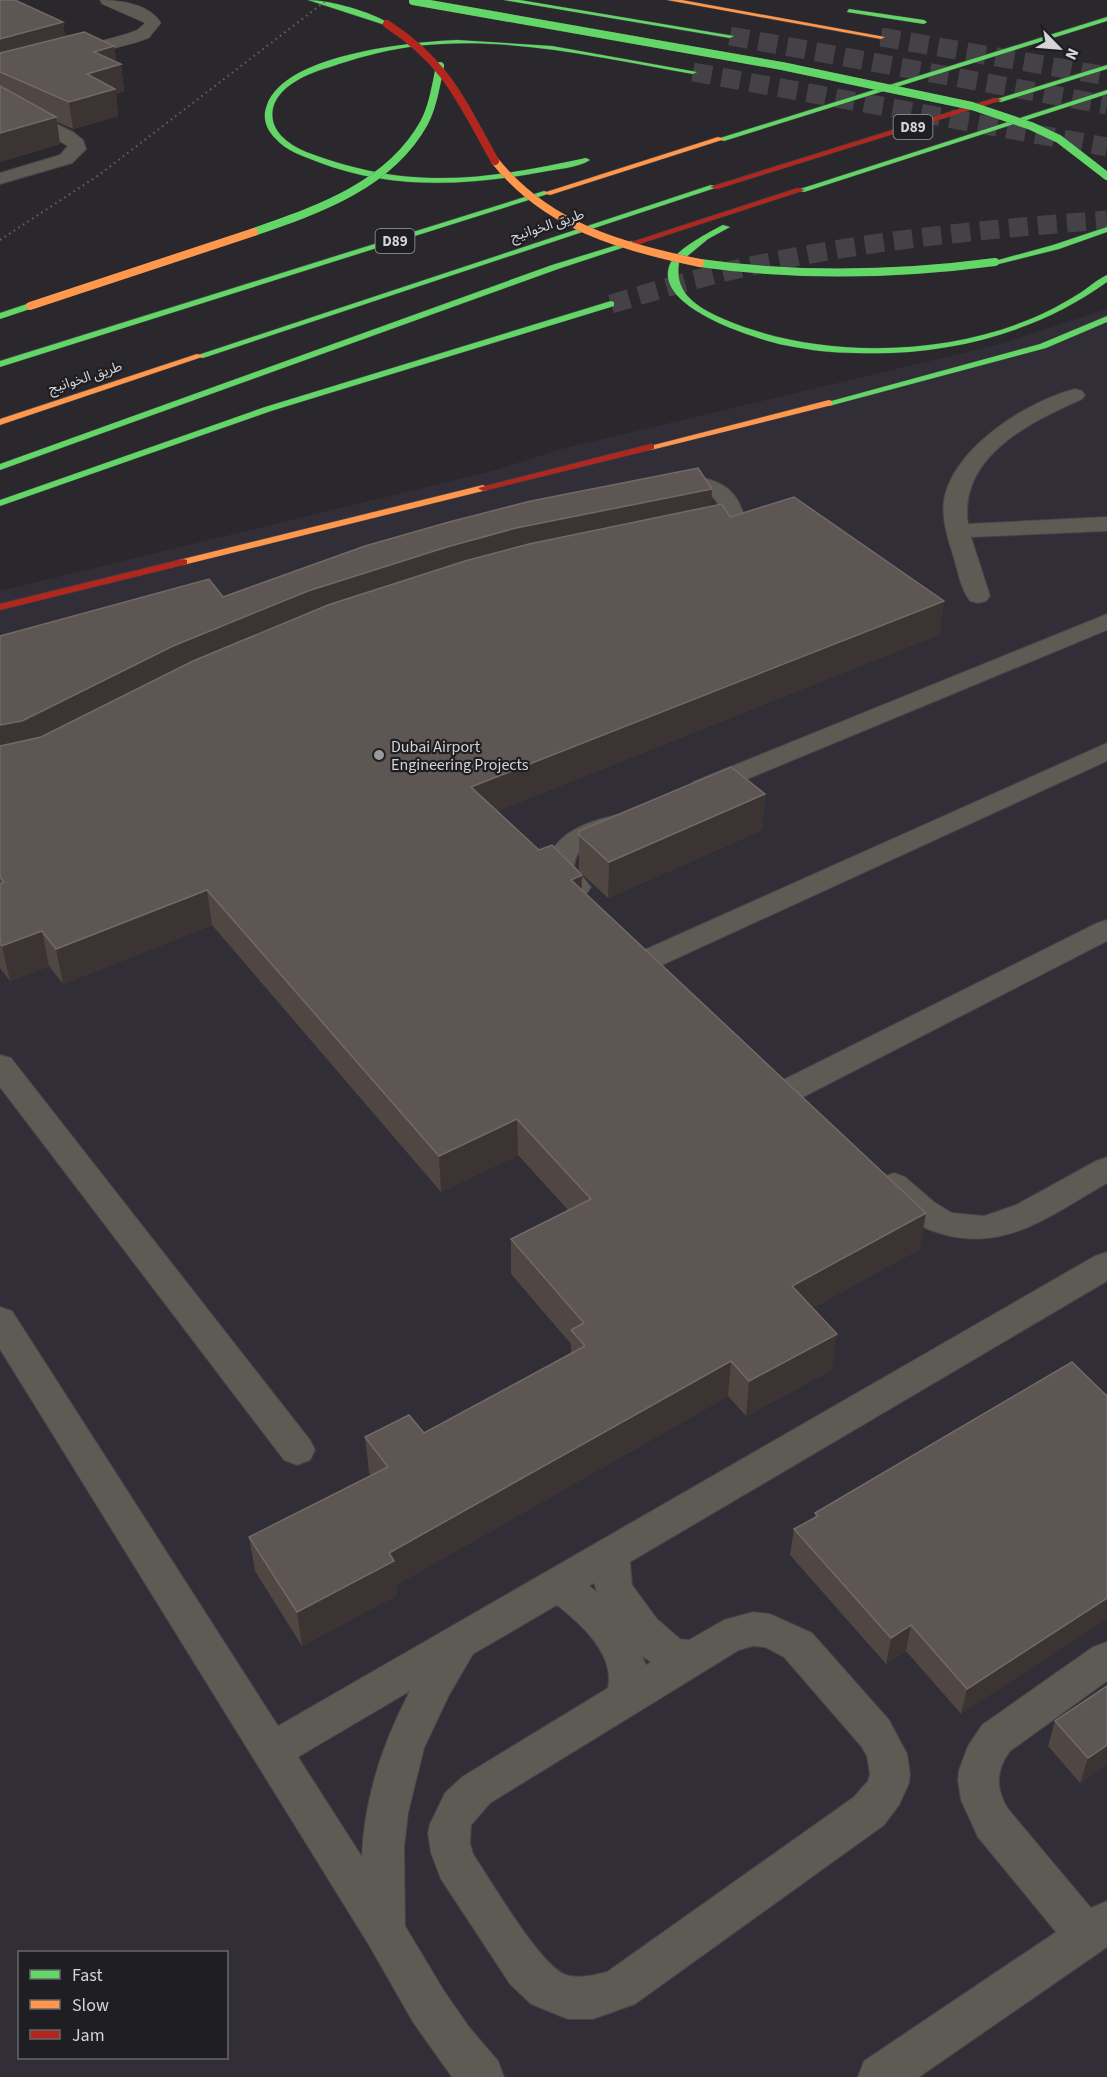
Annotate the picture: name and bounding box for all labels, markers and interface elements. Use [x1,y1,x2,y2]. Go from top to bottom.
north arrow [1029,18,1089,78]
text: N [1059,44,1084,63]
road number: D89 [894,115,932,139]
street label: طريق الخوانيج [508,205,587,247]
road number: D89 [376,229,414,253]
street label: طريق الخوانيج [46,357,125,399]
place label: Dubai Airport Engineering Projects [391,736,529,776]
marker: Dubai Airport Engineering Projects [372,748,386,762]
legend [18,1951,228,2059]
text: Fast [72,1963,103,1988]
text: Slow [72,1993,109,2018]
text: Jam [72,2023,105,2048]

